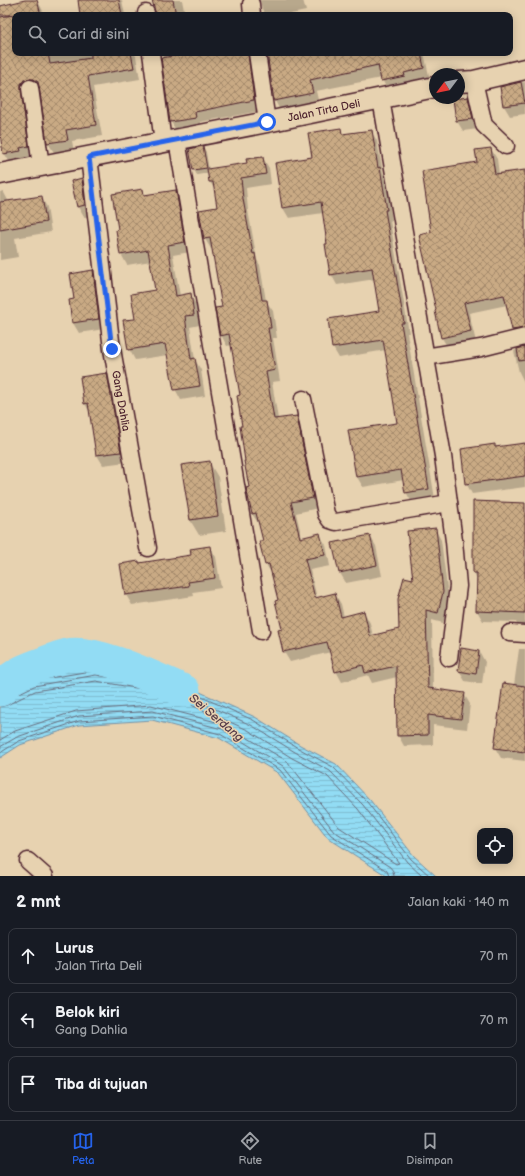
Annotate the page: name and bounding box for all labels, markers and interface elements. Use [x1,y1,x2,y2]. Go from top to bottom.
search box [12,12,513,56]
icon: search [26,23,48,45]
text: Cari di sini [58,25,129,44]
north arrow [429,68,465,104]
street label: Jalan Tirta Deli [286,96,361,124]
route start [258,113,276,131]
route end [103,340,121,358]
street label: Gang Dahlia [109,369,133,432]
water label: Sei Serdang [186,691,246,745]
map controls [477,828,513,864]
button: locate [477,828,513,864]
text: 2 mnt [16,892,60,912]
text: Jalan kaki · 140 m [408,894,509,910]
text: Lurus [55,939,94,958]
icon: ahead [17,945,39,967]
text: 70 m [480,948,508,964]
text: Jalan Tirta Deli [55,958,142,974]
text: Belok kiri [55,1003,120,1022]
icon: left [17,1009,39,1031]
text: 70 m [480,1012,508,1028]
text: Gang Dahlia [55,1022,128,1038]
icon: arrive [17,1073,39,1095]
text: Tiba di tujuan [55,1075,148,1094]
tab: Peta [72,1130,94,1167]
tab: Rute [239,1130,262,1167]
tab: Disimpan [406,1130,453,1167]

